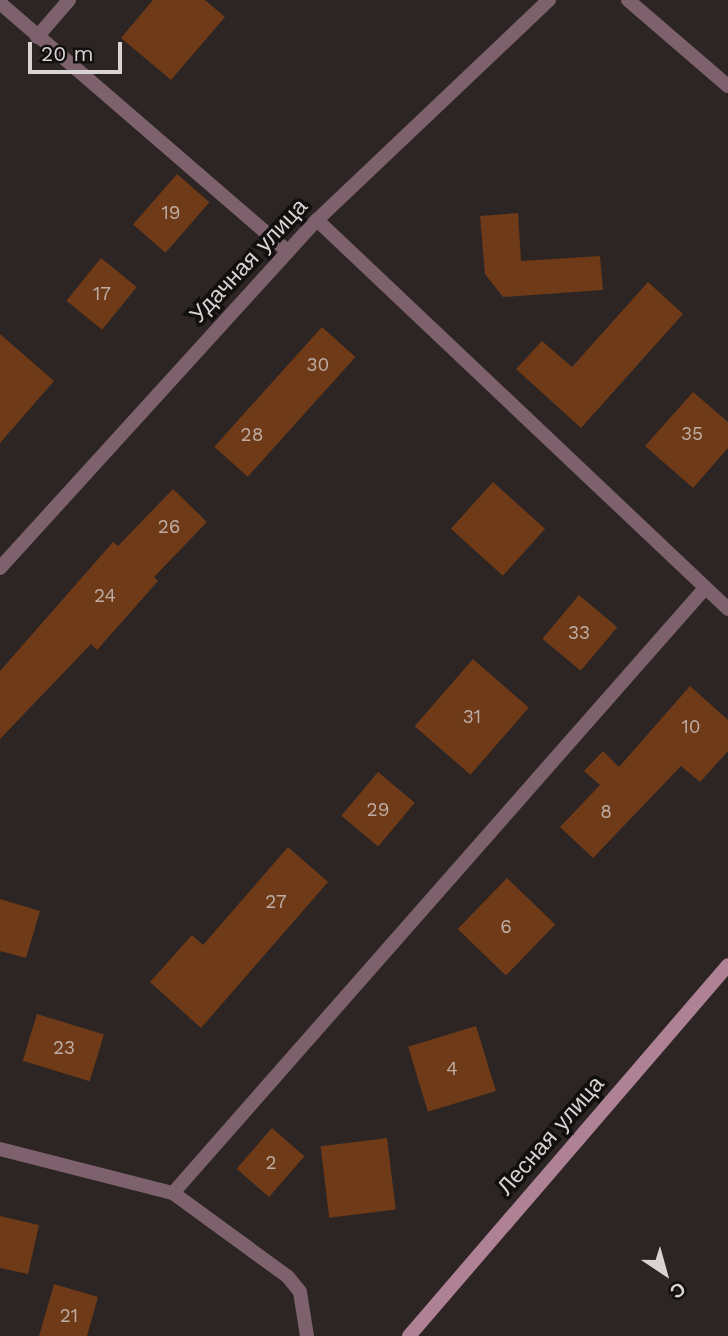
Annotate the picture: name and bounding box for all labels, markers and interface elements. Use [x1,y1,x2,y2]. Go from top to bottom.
scale bar [32,28,126,72]
text: 20 m [41,41,93,66]
street label: Удачная улица [185,193,313,329]
house number: 19 [161,202,181,224]
house number: 17 [93,283,111,305]
house number: 30 [307,354,329,376]
house number: 35 [681,423,703,445]
house number: 28 [241,424,263,446]
house number: 26 [158,516,180,538]
house number: 24 [94,585,116,607]
house number: 33 [568,622,590,644]
house number: 31 [463,706,481,728]
house number: 10 [681,716,701,738]
house number: 29 [367,799,389,821]
house number: 8 [600,801,612,823]
house number: 27 [265,891,287,913]
house number: 6 [500,916,512,938]
house number: 23 [53,1037,75,1059]
house number: 4 [446,1058,458,1080]
street label: Лесная улица [492,1071,610,1201]
house number: 2 [265,1152,277,1174]
north arrow [630,1238,700,1308]
text: С [665,1277,690,1304]
house number: 21 [60,1305,78,1327]

